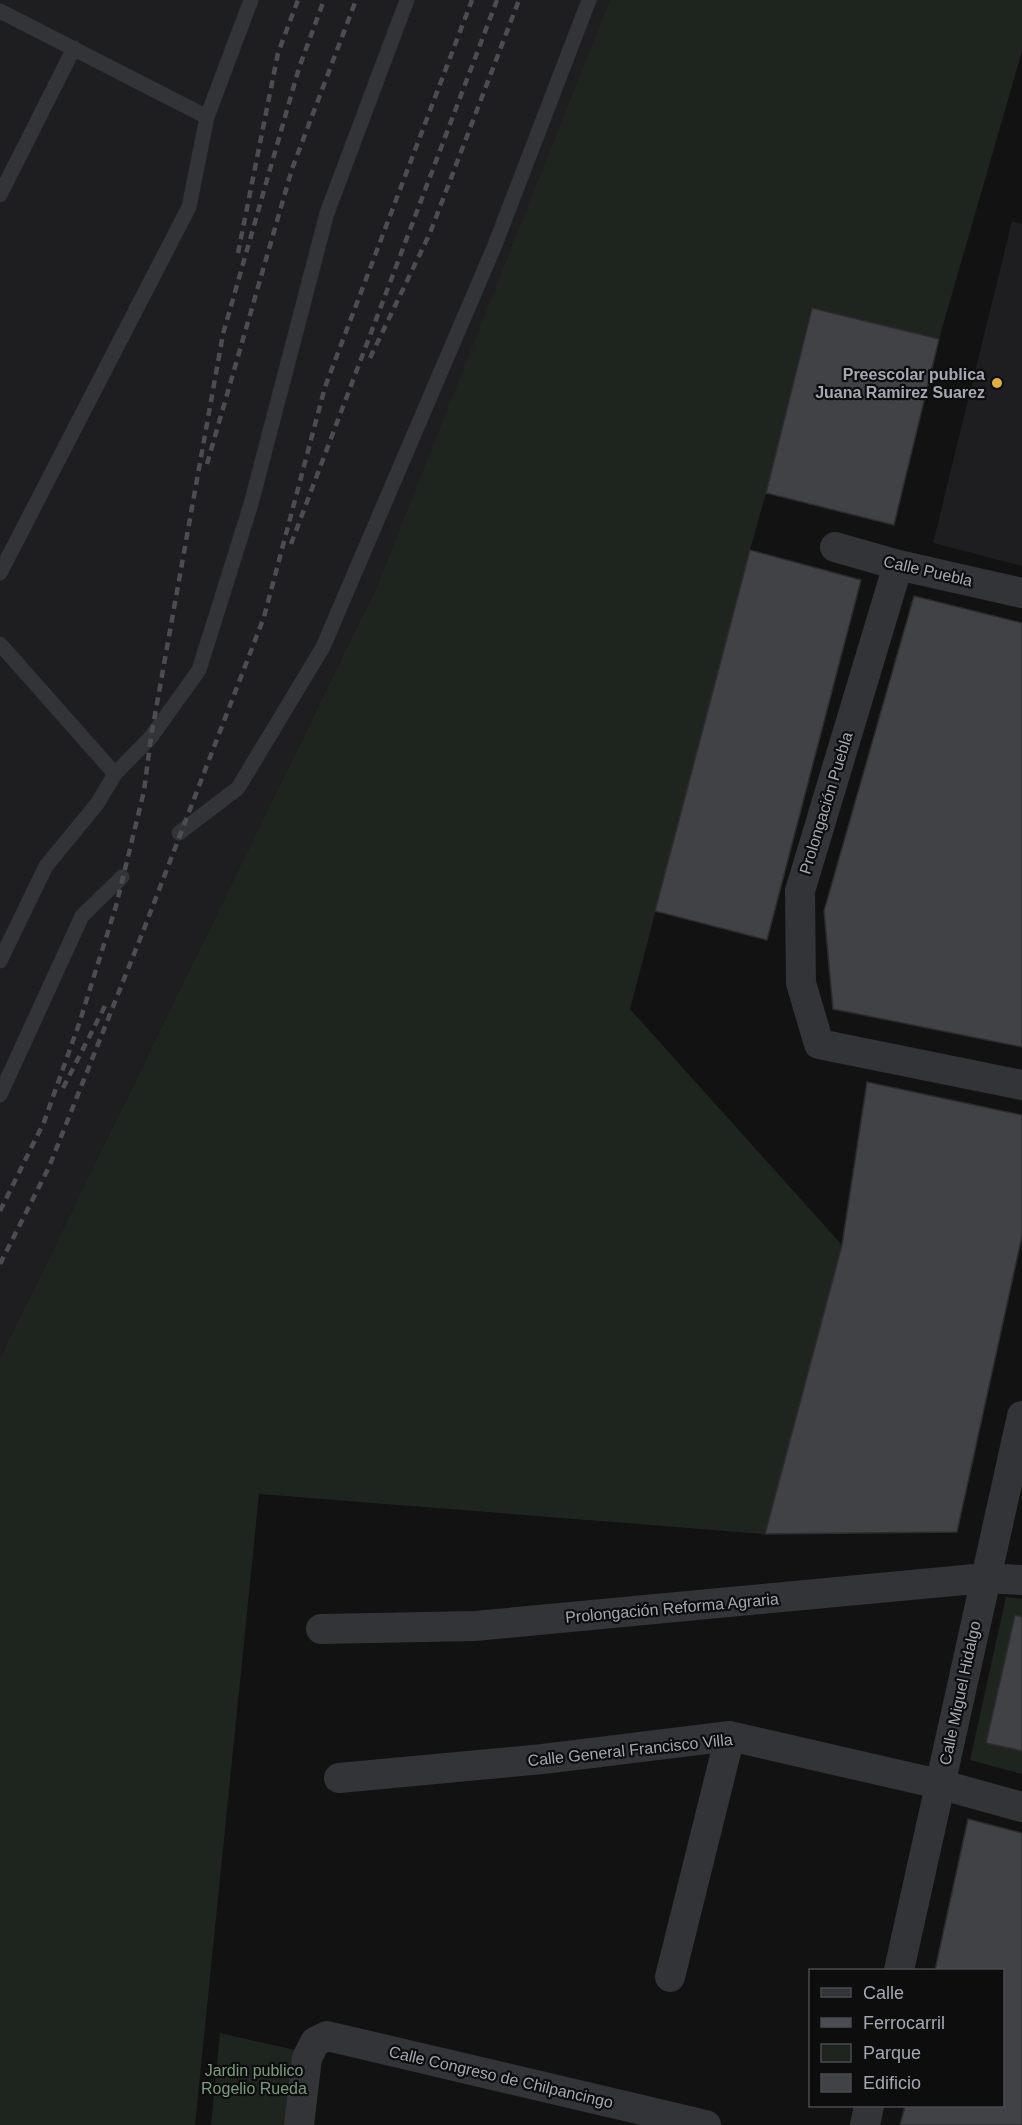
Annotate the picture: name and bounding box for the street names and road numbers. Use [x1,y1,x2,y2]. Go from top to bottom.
street label: Calle Puebla [882,553,974,590]
street label: Prolongación Puebla [796,730,856,876]
street label: Prolongación Reforma Agraria [564,1590,780,1626]
street label: Calle Miguel Hidalgo [936,1619,984,1767]
street label: Calle General Francisco Villa [527,1731,733,1769]
street label: Calle Congreso de Chilpancingo [387,2043,615,2111]

